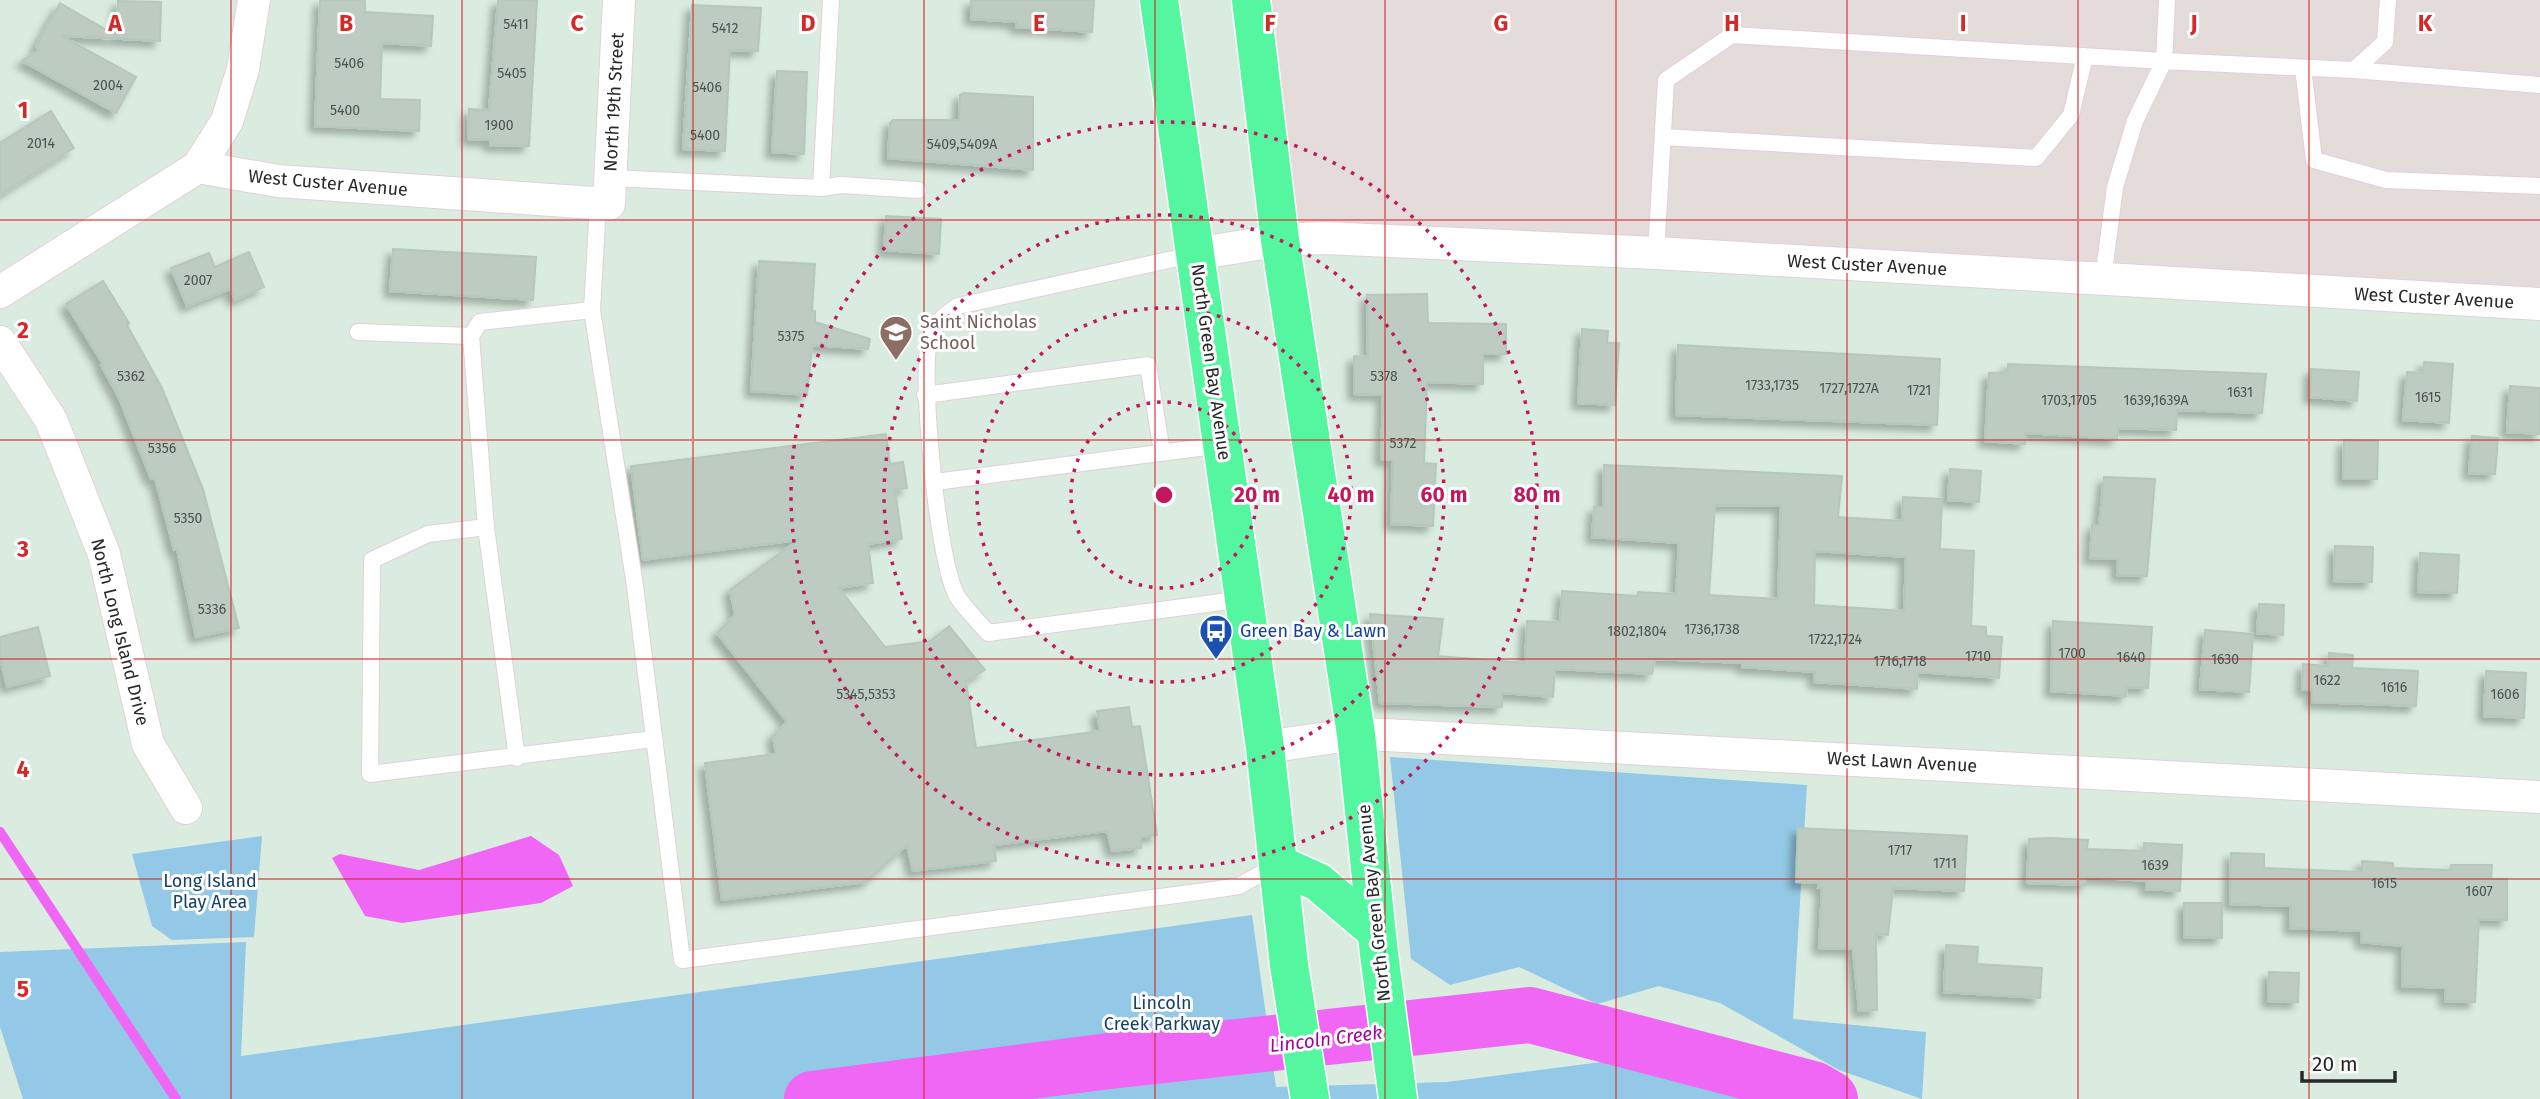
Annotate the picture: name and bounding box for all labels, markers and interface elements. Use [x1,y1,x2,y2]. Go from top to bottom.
text: A [107,9,122,37]
text: B [339,9,353,37]
text: C [570,9,584,37]
text: D [801,9,816,37]
text: E [1033,9,1045,37]
text: F [1264,9,1276,37]
text: G [1494,9,1508,37]
text: H [1724,9,1740,37]
text: I [1960,9,1966,37]
text: J [2189,9,2198,37]
text: K [2418,9,2433,37]
house number: 5411 [503,16,529,33]
house number: 5412 [712,20,738,37]
street label: North 19th Street [599,31,629,172]
house number: 5406 [334,55,364,72]
house number: 5405 [497,65,527,82]
house number: 2004 [93,77,124,94]
house number: 5406 [692,79,722,96]
text: 1 [18,96,28,124]
house number: 5400 [330,102,360,119]
house number: 1900 [484,117,514,134]
house number: 5400 [690,127,720,144]
house number: 2014 [27,135,56,152]
house number: 5409,5409A [927,136,997,153]
street label: West Custer Avenue [247,165,409,201]
street label: West Custer Avenue [1786,250,1948,280]
street label: North Green Bay Avenue [1186,262,1236,462]
house number: 2007 [184,272,212,289]
street label: West Custer Avenue [2353,283,2515,313]
place label: Saint Nicholas School [920,311,1037,354]
school or university icon: Saint Nicholas School [877,313,915,362]
text: 2 [17,316,29,344]
house number: 5375 [778,328,804,345]
house number: 5362 [117,368,145,385]
house number: 5378 [1370,368,1398,385]
house number: 1733,1735 [1745,377,1799,394]
house number: 1727,1727A [1819,380,1879,397]
house number: 1721 [1907,382,1931,399]
house number: 1631 [2227,384,2253,401]
house number: 1615 [2415,389,2441,406]
house number: 1703,1705 [2041,392,2097,409]
house number: 1639,1639A [2124,392,2188,409]
house number: 5372 [1390,435,1416,452]
house number: 5356 [148,440,176,457]
text: 20 m [1234,482,1280,508]
text: 40 m [1328,482,1374,508]
text: 60 m [1421,482,1467,508]
text: 80 m [1513,482,1561,508]
centre of rings [1152,483,1176,507]
house number: 5350 [174,510,203,527]
text: 3 [16,535,29,563]
street label: North Long Island Drive [86,536,154,728]
house number: 5336 [198,601,226,618]
bus stop icon: Green Bay & Lawn [1197,612,1235,661]
place label: Green Bay & Lawn [1240,620,1387,642]
house number: 1736,1738 [1684,621,1740,638]
house number: 1802,1804 [1607,623,1667,640]
house number: 1722,1724 [1808,631,1863,648]
house number: 1700 [2058,645,2086,662]
house number: 1710 [1965,648,1991,665]
house number: 1640 [2117,649,2146,666]
house number: 1630 [2211,651,2239,668]
house number: 1716,1718 [1873,653,1927,670]
house number: 1622 [2313,672,2341,689]
house number: 1616 [2381,679,2407,696]
house number: 5345,5353 [836,686,896,703]
house number: 1606 [2491,686,2519,703]
street label: West Lawn Avenue [1826,747,1978,777]
text: 4 [17,755,30,783]
street label: North Green Bay Avenue [1353,803,1395,1003]
house number: 1717 [1888,842,1912,859]
house number: 1711 [1933,855,1957,872]
house number: 1639 [2141,857,2169,874]
park label: Long Island Play Area [163,870,257,913]
house number: 1615 [2371,875,2397,892]
house number: 1607 [2465,883,2493,900]
text: 5 [17,975,29,1003]
park label: Lincoln Creek Parkway [1104,992,1220,1035]
water label: Lincoln Creek [1268,1021,1384,1057]
scale bar [2302,1040,2395,1084]
text: 20 m [2312,1051,2358,1077]

